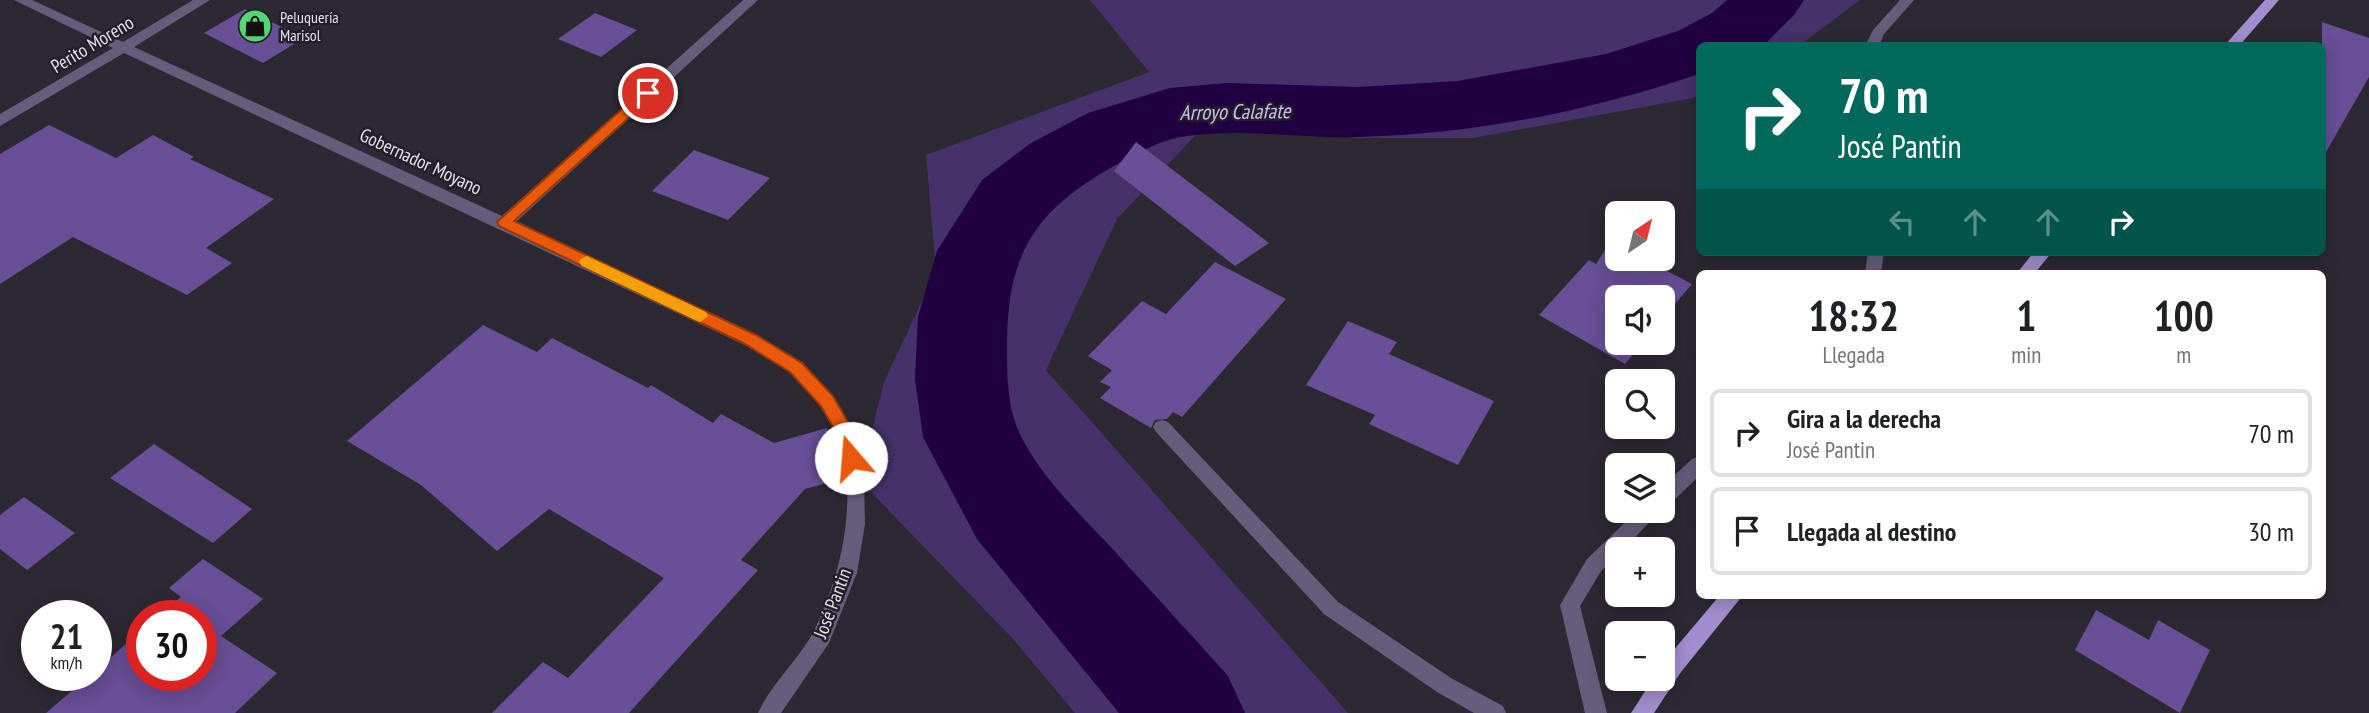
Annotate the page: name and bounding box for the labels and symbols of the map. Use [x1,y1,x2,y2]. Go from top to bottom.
shop icon: Peluquería Marisol [236,7,274,45]
place label: Peluquería Marisol [280,7,339,45]
street label: Perito Moreno [46,10,138,78]
pin [618,63,678,123]
water label: Arroyo Calafate [1179,97,1292,126]
street label: Gobernador Moyano [356,122,486,200]
north arrow [1605,201,1675,271]
position arrow [814,421,888,495]
street label: José Pantin [807,565,856,642]
speed limit sign: 30 [126,600,217,691]

